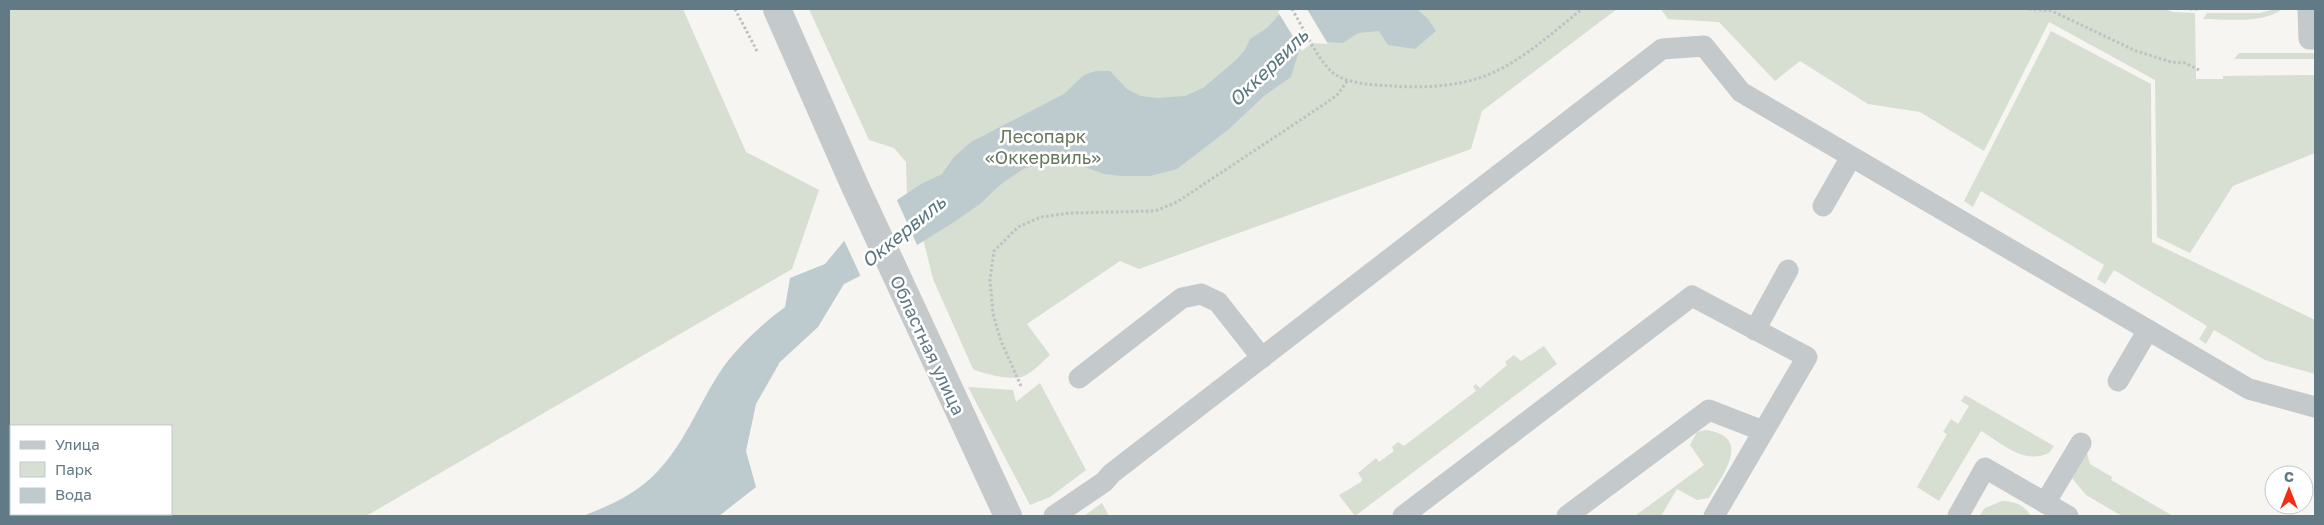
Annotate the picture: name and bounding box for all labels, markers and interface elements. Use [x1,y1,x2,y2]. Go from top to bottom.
water label: Оккервиль [1223,23,1313,111]
park label: Лесопарк «Оккервиль» [985,125,1101,168]
water label: Оккервиль [856,189,951,272]
street label: Областная улица [886,272,970,418]
legend [10,425,172,515]
text: Улица [55,435,100,453]
text: Парк [55,460,93,478]
north arrow [2264,465,2314,515]
text: С [2284,468,2294,485]
text: Вода [55,485,92,503]

